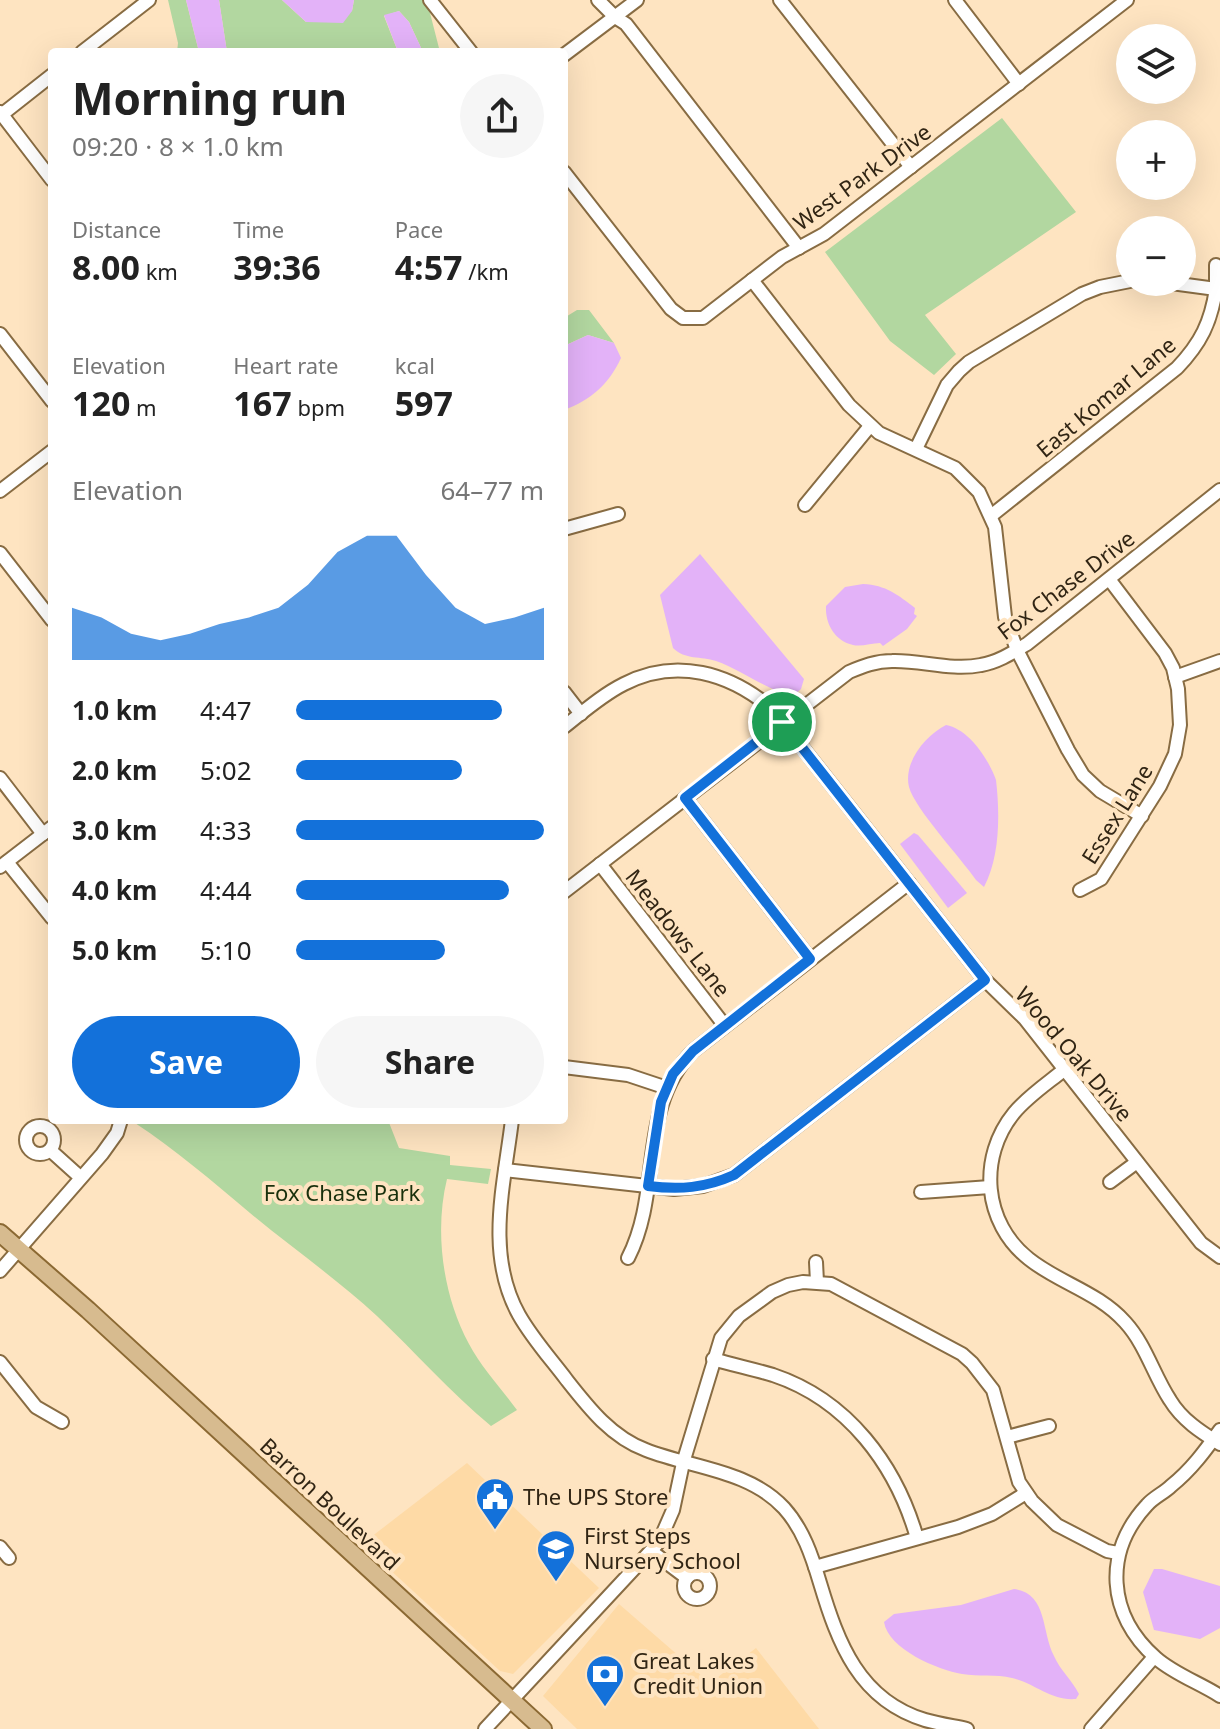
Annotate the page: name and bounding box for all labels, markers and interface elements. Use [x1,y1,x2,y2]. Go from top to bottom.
map controls [1116,24,1196,296]
button: layers [1116,24,1196,104]
text: Morning run [72,68,347,128]
button: share [460,74,544,158]
street label: West Park Drive [787,116,936,236]
button: + [1116,120,1196,200]
text: 09:20 · 8 × 1.0 km [72,128,284,164]
text: Distance [72,214,161,244]
text: Time [233,214,284,244]
text: Pace [395,214,443,244]
button: − [1116,216,1196,296]
text: 8.00 [72,244,140,290]
text: 39:36 [233,244,321,290]
text: 4:57 [395,244,463,290]
text: km [140,256,178,286]
text: /km [463,256,509,286]
street label: East Komar Lane [1029,329,1181,463]
text: Elevation [72,350,166,380]
text: Heart rate [233,350,338,380]
text: kcal [395,350,435,380]
text: 120 [72,380,130,426]
text: 167 [233,380,292,426]
text: 597 [395,380,453,426]
text: m [130,392,157,422]
text: bpm [292,392,345,422]
text: Elevation [72,472,183,508]
text: 64–77 m [440,472,544,508]
street label: Fox Chase Drive [991,523,1140,646]
pin [748,688,816,756]
text: 1.0 km [72,692,157,728]
text: 4:47 [200,692,252,728]
icon: arrive [760,700,804,744]
text: 2.0 km [72,752,157,788]
text: 5:02 [200,752,252,788]
street label: Essex Lane [1074,758,1159,869]
text: 3.0 km [72,812,157,848]
text: 4:33 [200,812,252,848]
street label: Meadows Lane [619,862,738,1003]
text: 4.0 km [72,872,157,908]
text: 4:44 [200,872,252,908]
text: 5.0 km [72,932,157,968]
text: 5:10 [200,932,252,968]
street label: Wood Oak Drive [1010,980,1140,1127]
button: Save [72,1016,300,1108]
button: Share [316,1016,544,1108]
park label: Fox Chase Park [264,1177,421,1207]
street label: Barron Boulevard [254,1430,407,1576]
public building icon: The UPS Store [474,1476,516,1531]
place label: The UPS Store [523,1481,669,1511]
place label: First Steps Nursery School [584,1520,741,1575]
school or university icon: First Steps Nursery School [535,1528,577,1583]
place label: Great Lakes Credit Union [633,1645,763,1700]
bank icon: Great Lakes Credit Union [584,1653,626,1708]

